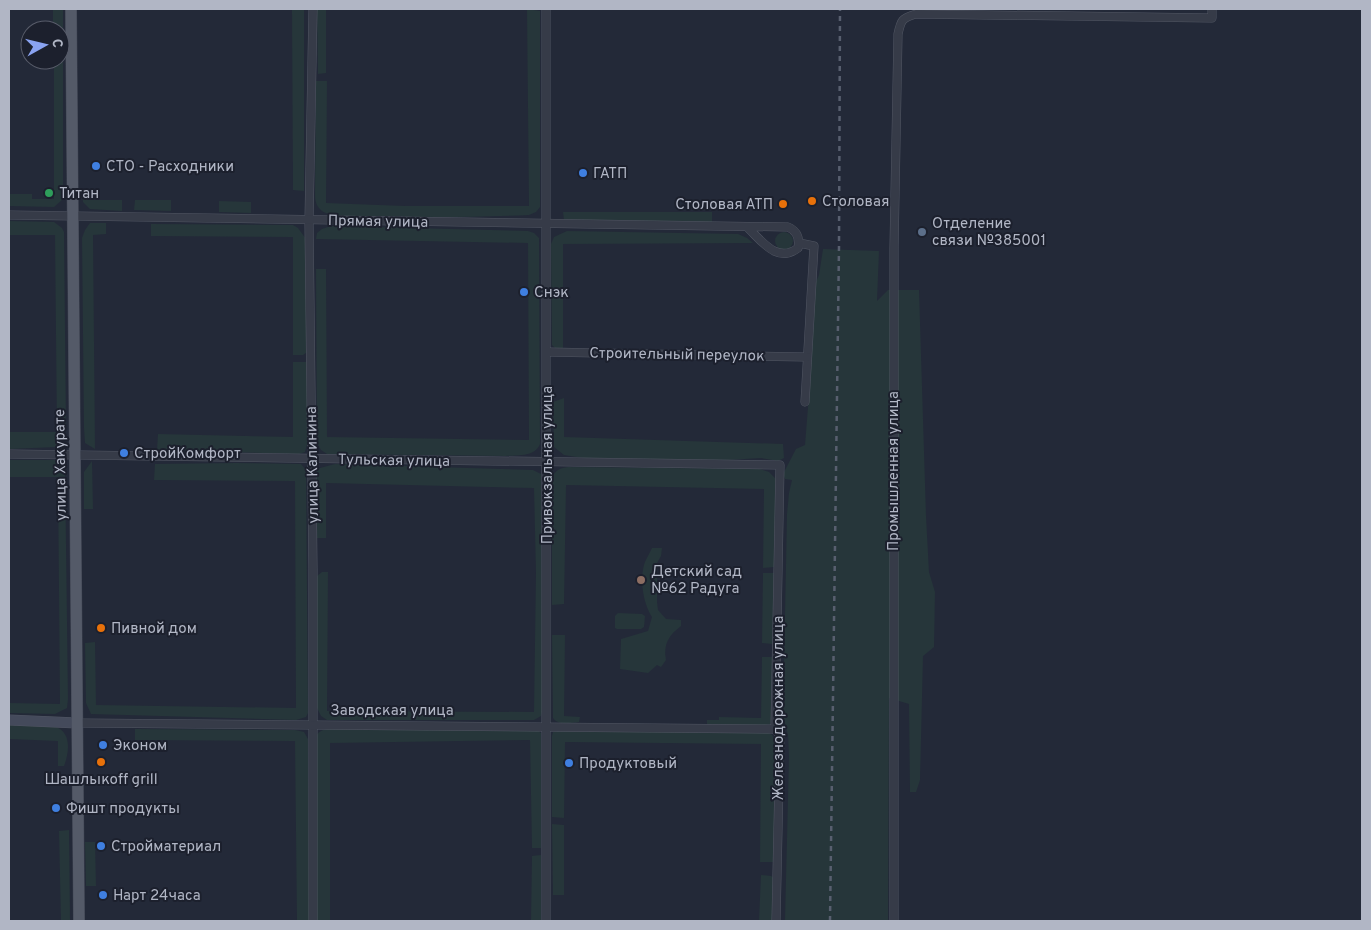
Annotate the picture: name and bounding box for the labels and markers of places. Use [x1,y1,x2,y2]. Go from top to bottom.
place label: СТО - Расходники [106,158,234,177]
marker: СТО - Расходники [90,160,102,172]
place label: ГАТП [593,165,627,184]
marker: ГАТП [577,167,589,179]
place label: Титан [59,185,99,204]
marker: Титан [43,187,55,199]
place label: Столовая [822,193,889,212]
marker: Столовая [806,195,818,207]
place label: Столовая АТП [675,196,773,215]
marker: Столовая АТП [777,198,789,210]
place label: Отделение связи №385001 [932,215,1046,251]
marker: Отделение связи №385001 [916,226,928,238]
place label: Снэк [534,284,569,303]
marker: Снэк [518,286,530,298]
place label: СтройКомфорт [134,445,241,464]
marker: СтройКомфорт [118,447,130,459]
place label: Детский сад №62 Радуга [651,563,742,599]
marker: Детский сад №62 Радуга [635,574,647,586]
place label: Пивной дом [111,620,197,639]
marker: Пивной дом [95,622,107,634]
place label: Эконом [113,737,167,756]
marker: Эконом [97,739,109,751]
place label: Продуктовый [579,755,677,774]
marker: Шашлыкоff grill [95,756,107,768]
marker: Продуктовый [563,757,575,769]
place label: Шашлыкоff grill [44,771,158,790]
place label: Фишт продукты [66,800,180,819]
marker: Фишт продукты [50,802,62,814]
place label: Стройматериал [111,838,221,857]
marker: Стройматериал [95,840,107,852]
place label: Нарт 24часа [113,887,201,906]
marker: Нарт 24часа [97,889,109,901]

